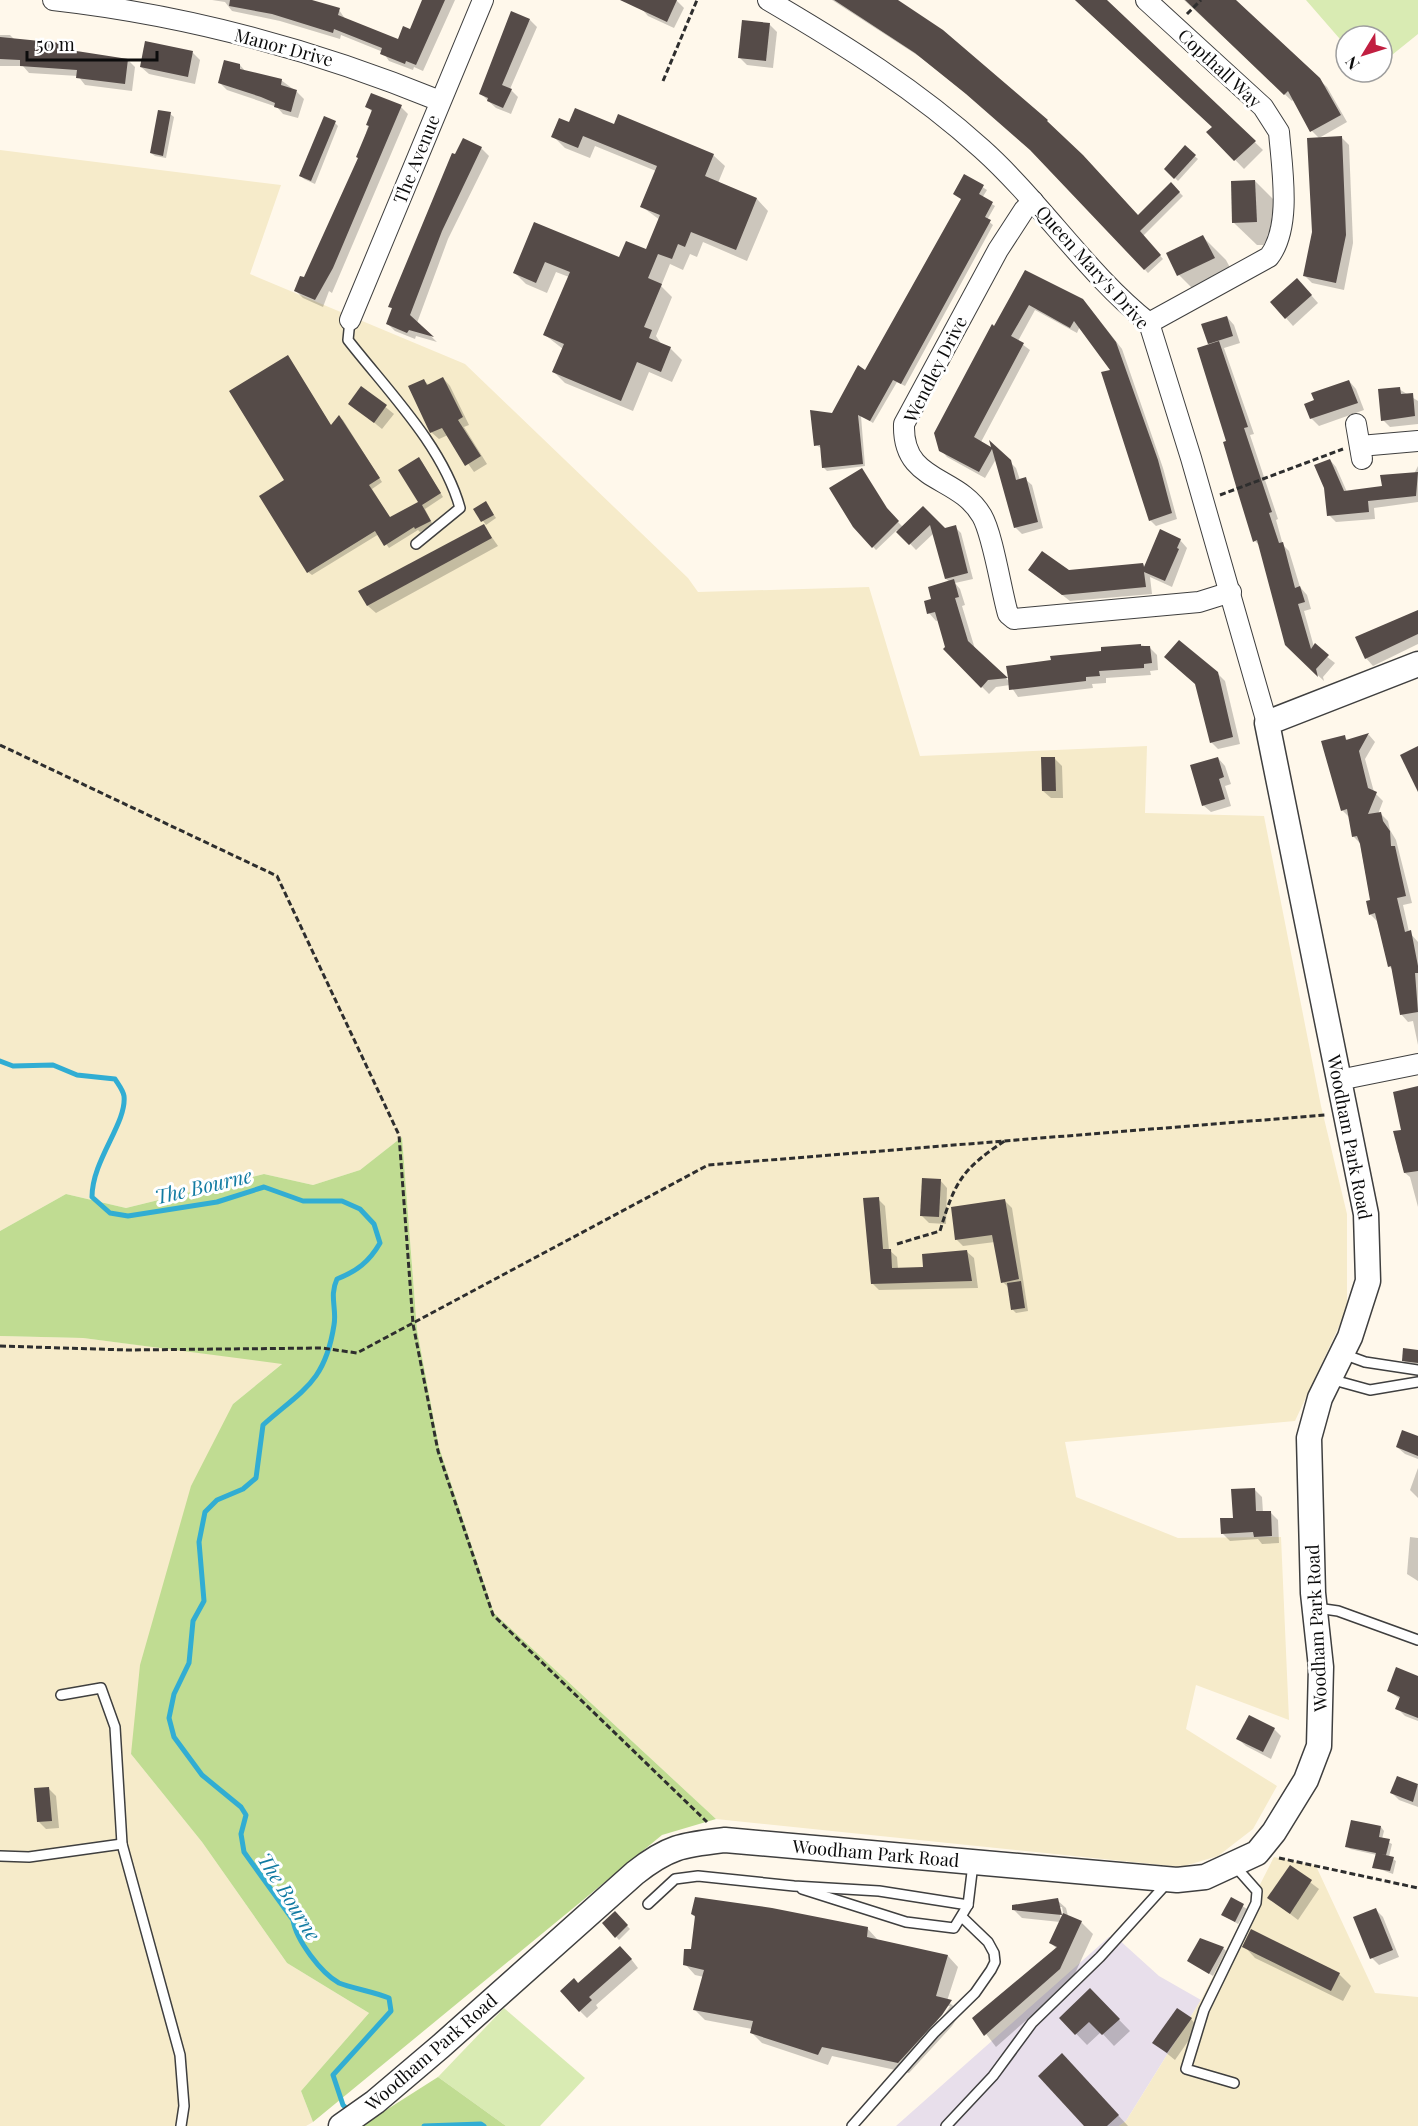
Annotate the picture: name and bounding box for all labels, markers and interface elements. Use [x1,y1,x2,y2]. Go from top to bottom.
street label: Manor Drive [232,22,336,72]
street label: Copthall Way [1173,23,1267,113]
scale bar [27,24,158,62]
north arrow [1334,24,1394,84]
text: 50 m [36,32,75,56]
text: N [1340,52,1364,75]
street label: The Avenue [387,111,445,207]
street label: Queen Mary's Drive [1031,200,1155,334]
street label: Wendley Drive [897,312,972,427]
street label: Woodham Park Road [1322,1052,1378,1222]
water label: The Bourne [152,1161,255,1209]
street label: Woodham Park Road [1300,1543,1332,1713]
street label: Woodham Park Road [791,1834,961,1872]
water label: The Bourne [252,1847,328,1946]
street label: Woodham Park Road [359,1988,502,2117]

